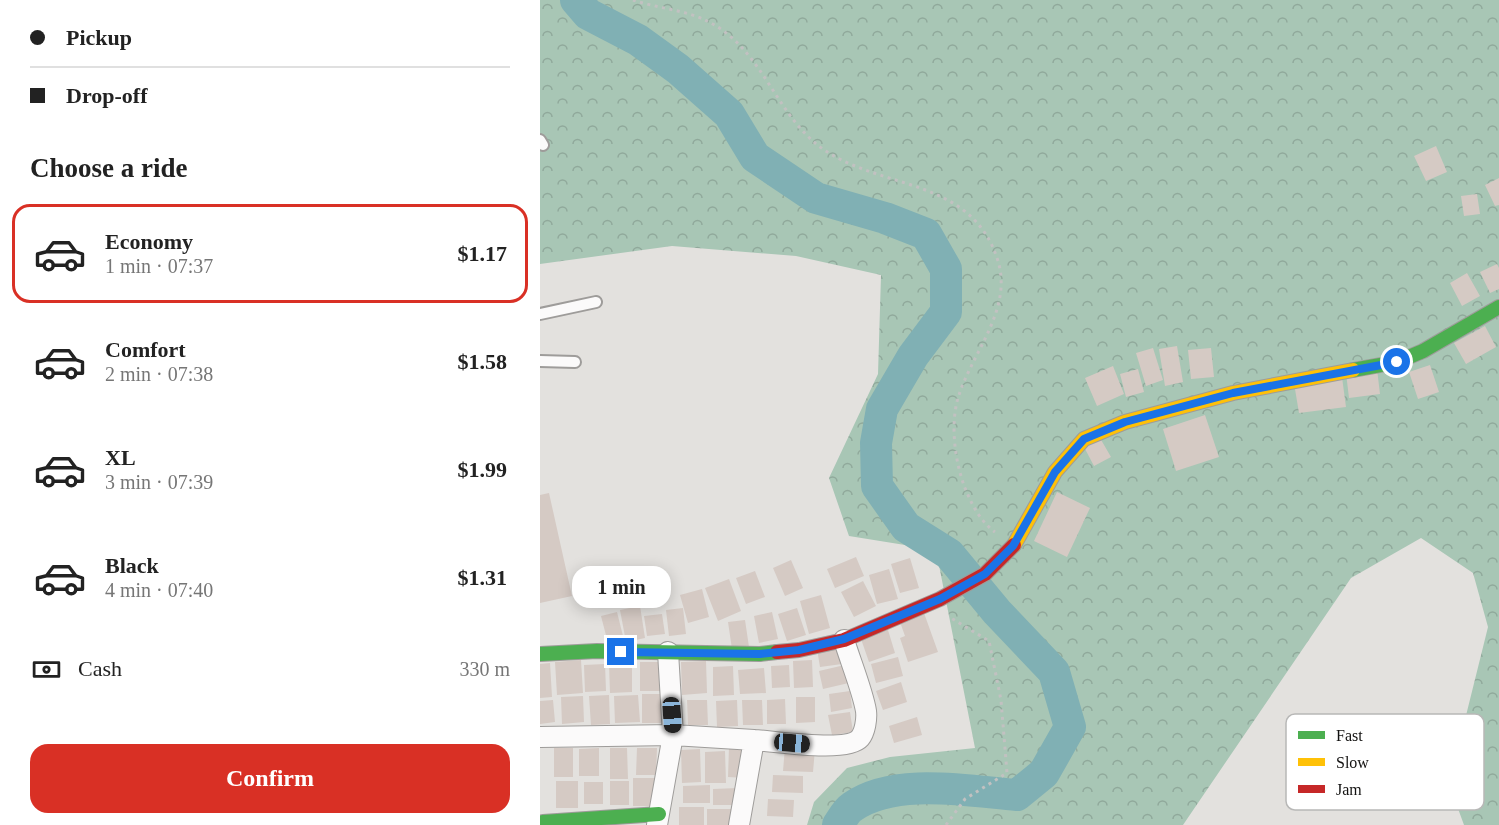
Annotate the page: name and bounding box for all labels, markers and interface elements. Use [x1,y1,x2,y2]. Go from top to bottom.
text: Pickup [66,25,132,50]
text: Drop-off [66,83,147,108]
text: Choose a ride [30,153,188,183]
icon: car [33,227,87,281]
text: Economy [105,229,193,254]
text: $1.17 [458,241,507,266]
text: 1 min · 07:37 [105,255,213,277]
icon: car [33,335,87,389]
text: Comfort [105,337,186,362]
route start [1383,348,1410,375]
text: $1.58 [458,349,507,374]
text: 2 min · 07:38 [105,363,213,385]
icon: car [33,443,87,497]
text: XL [105,445,136,470]
text: $1.99 [458,457,507,482]
text: 3 min · 07:39 [105,471,213,493]
icon: car [33,551,87,605]
text: Black [105,553,159,578]
text: $1.31 [458,565,507,590]
callout: 1 min [572,565,670,607]
text: 1 min [597,576,646,598]
text: 4 min · 07:40 [105,579,213,601]
route end [607,638,634,665]
icon: cash [30,653,63,686]
text: Cash [78,656,122,681]
text: 330 m [459,658,510,680]
car [662,696,682,734]
legend [1286,714,1484,810]
text: Fast [1336,727,1363,744]
car [773,732,811,754]
button: Confirm [30,744,510,813]
text: Slow [1336,754,1369,771]
text: Jam [1336,781,1362,798]

